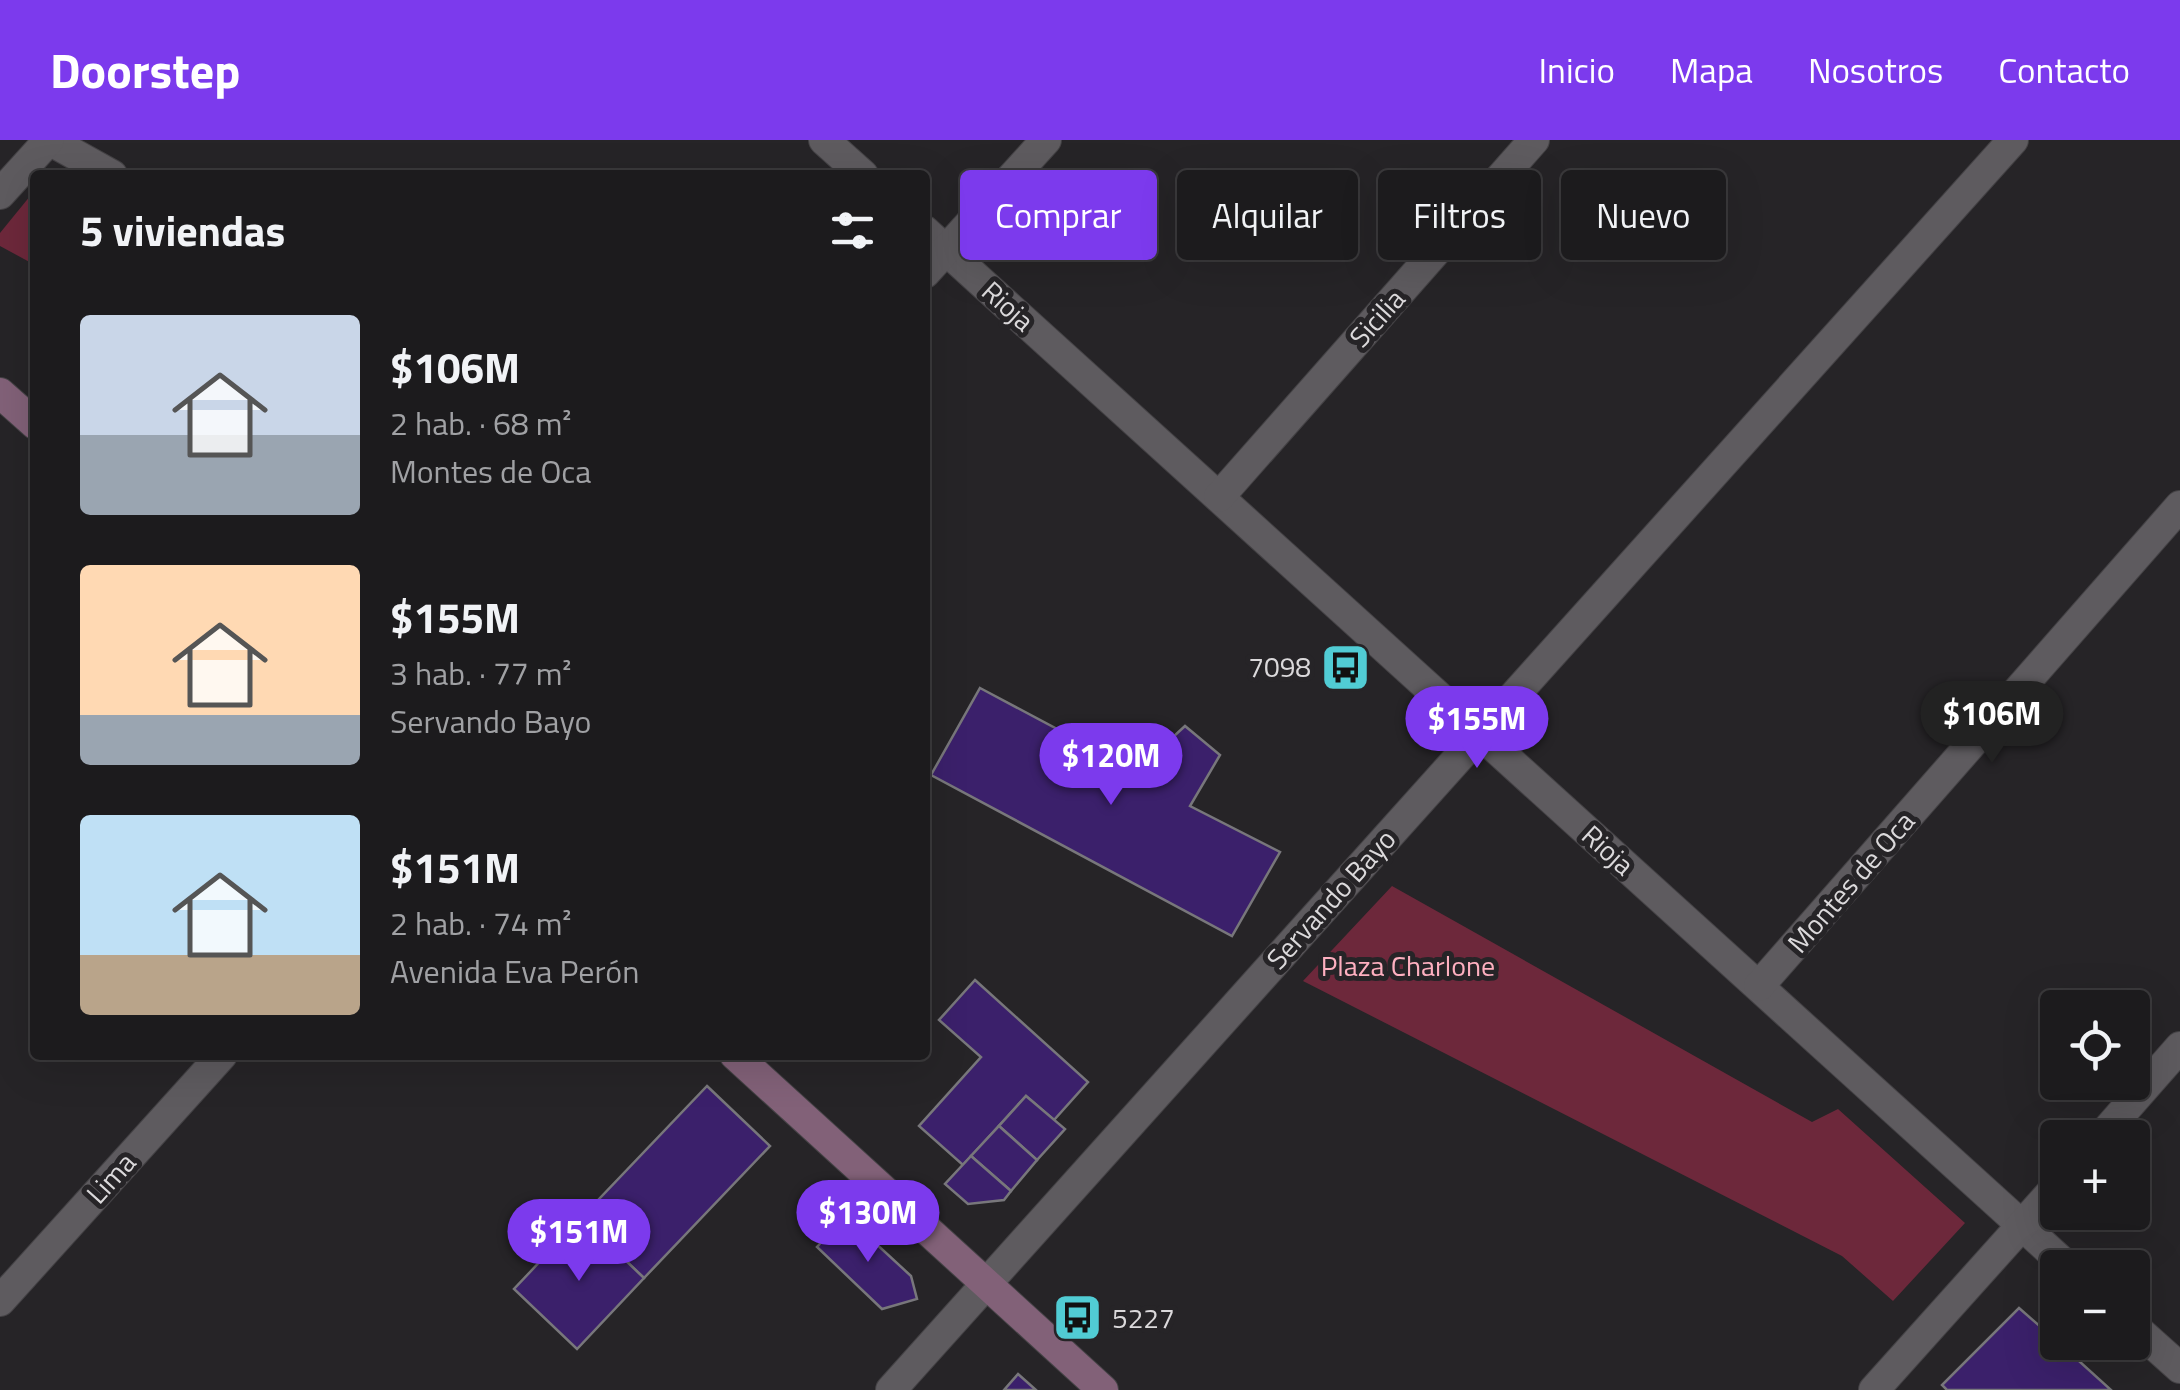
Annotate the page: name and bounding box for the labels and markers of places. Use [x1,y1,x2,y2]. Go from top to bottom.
bus stop icon: 7098 [1320,641,1372,693]
place label: 7098 [1248,645,1311,688]
pin: $106M [1922,681,2062,766]
pin: $155M [1407,686,1547,771]
pin: $120M [1041,723,1181,808]
pin: $130M [798,1180,938,1265]
pin: $151M [509,1199,649,1284]
bus stop icon: 5227 [1051,1292,1103,1344]
place label: 5227 [1112,1296,1175,1339]

